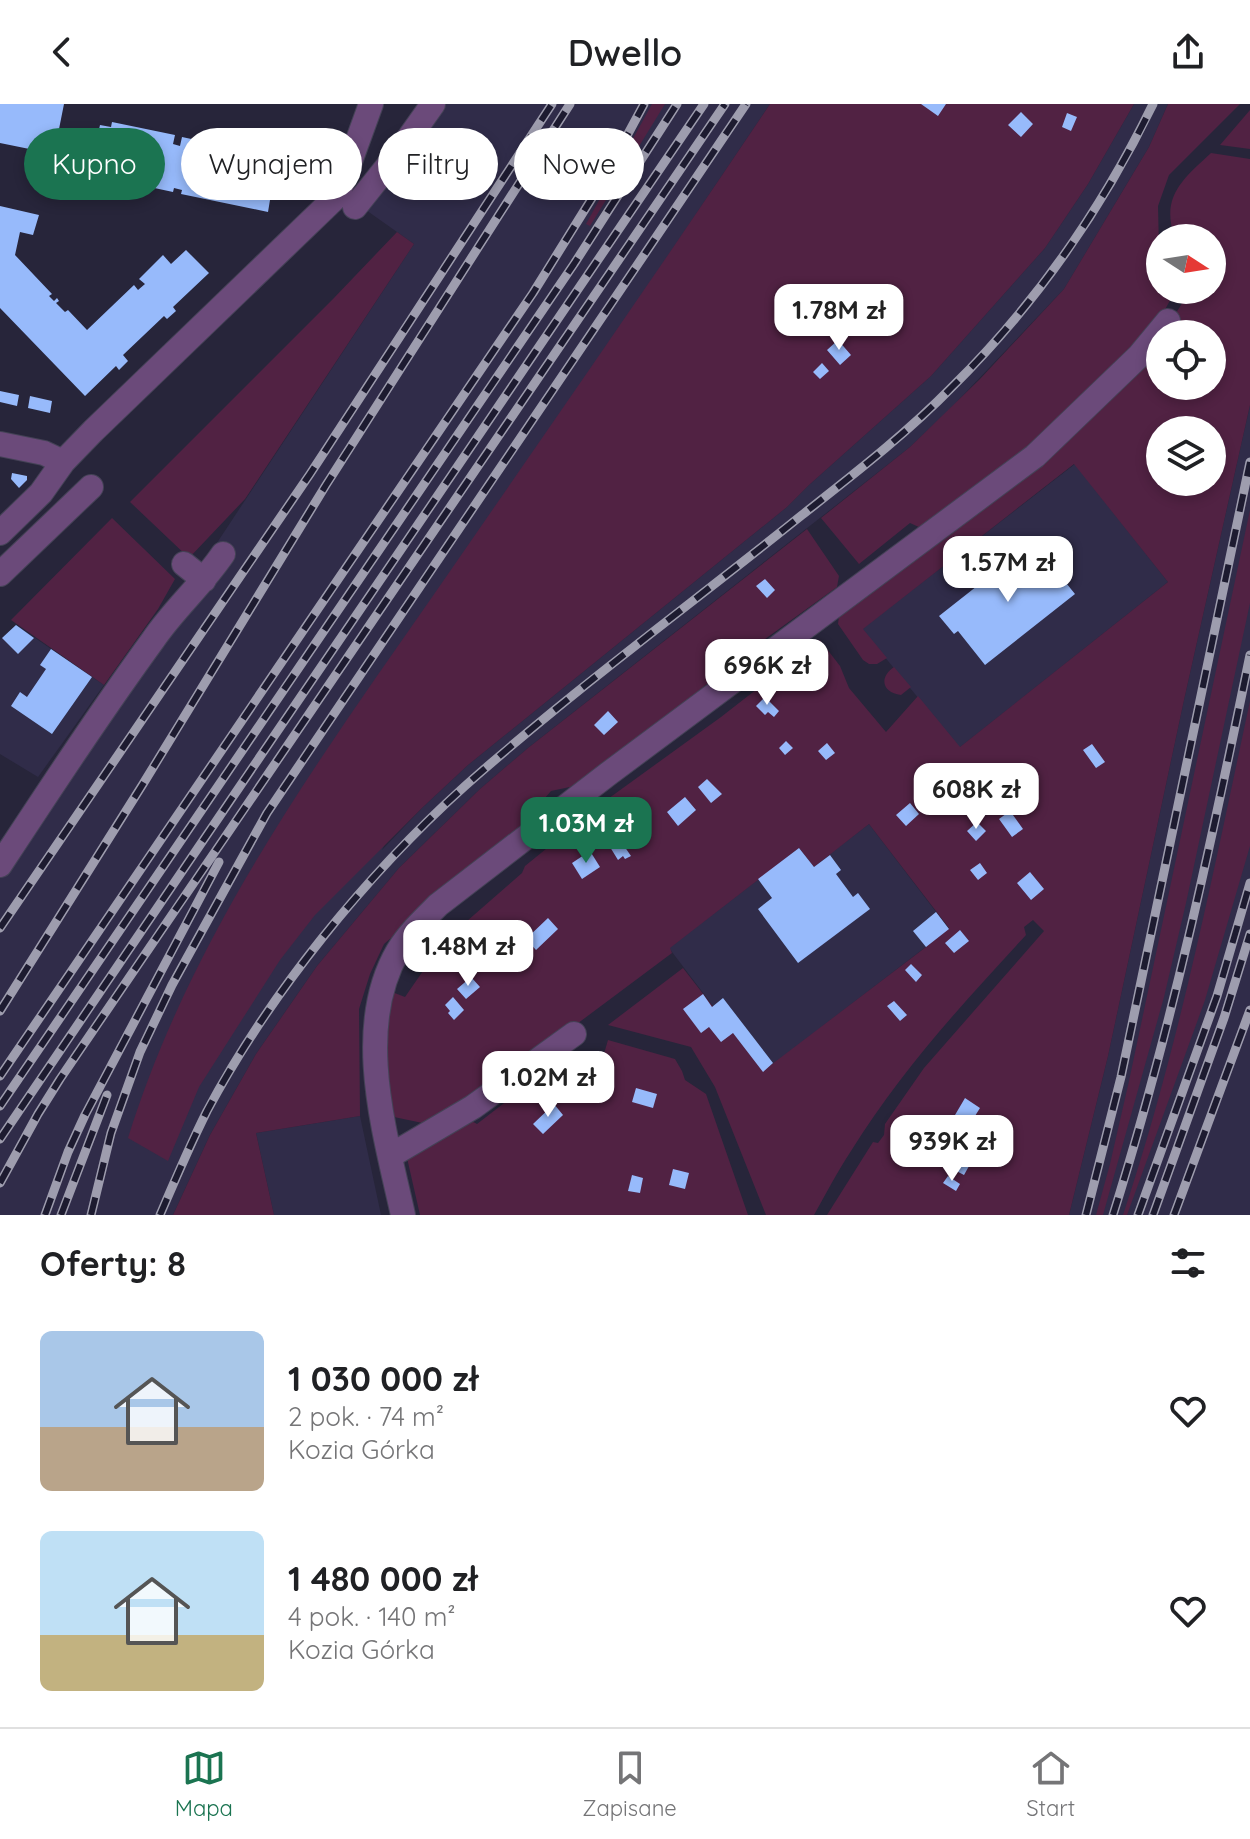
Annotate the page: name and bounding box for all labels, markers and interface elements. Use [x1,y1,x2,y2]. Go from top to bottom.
icon: back [40,30,84,74]
text: Dwello [568,30,682,75]
icon: share [1166,30,1210,74]
chip: Kupno [24,128,165,200]
chip: Wynajem [181,128,362,200]
chip: Filtry [378,128,498,200]
chip: Nowe [514,128,644,200]
north arrow [1146,224,1226,304]
map controls [1146,224,1226,496]
pin: 1.78M zł [756,284,922,352]
text: 1.78M zł [792,293,886,326]
button: locate [1146,320,1226,400]
button: layers [1146,416,1226,496]
pin: 1.57M zł [925,536,1091,604]
text: 1.57M zł [961,545,1055,578]
pin: 696K zł [693,639,841,707]
text: 696K zł [723,648,811,681]
pin: 608K zł [902,763,1050,831]
text: 608K zł [932,772,1020,805]
pin: 1.03M zł [503,797,669,865]
text: 1.03M zł [539,806,633,839]
pin: 1.48M zł [385,920,551,988]
text: 1.48M zł [421,929,515,962]
pin: 1.02M zł [465,1051,631,1119]
text: 1.02M zł [500,1060,596,1093]
pin: 939K zł [878,1115,1026,1183]
text: 939K zł [908,1124,996,1157]
icon: filters [1166,1241,1210,1285]
text: Oferty: 8 [40,1242,186,1285]
text: 1 030 000 zł [288,1357,478,1400]
icon: home [104,1363,200,1459]
icon: heart [1166,1389,1210,1433]
text: 2 pok. · 74 m² [288,1400,444,1433]
text: Kozia Górka [288,1433,435,1466]
text: 1 480 000 zł [288,1557,478,1600]
icon: home [104,1563,200,1659]
icon: heart [1166,1589,1210,1633]
text: 4 pok. · 140 m² [288,1600,456,1633]
text: Kozia Górka [288,1633,435,1666]
tab: Mapa [175,1746,233,1822]
tab: Zapisane [582,1746,677,1822]
tab: Start [1026,1746,1075,1822]

